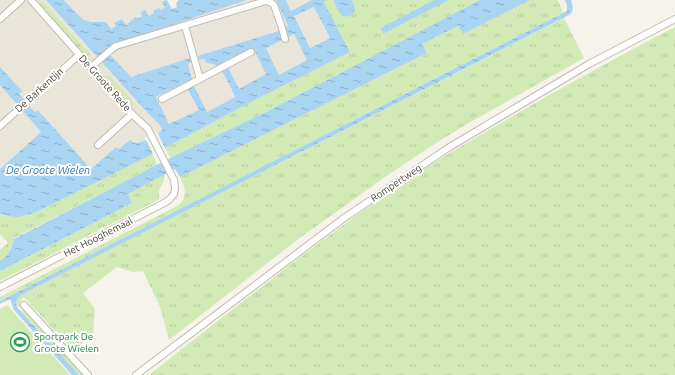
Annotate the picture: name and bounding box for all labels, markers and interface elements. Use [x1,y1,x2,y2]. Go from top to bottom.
street label: De Groote Rede [77,53,133,113]
street label: De Barkentijn [13,66,65,114]
street label: Rompertweg [369,162,423,204]
water label: De Groote Wielen [6,164,90,176]
street label: Het Hooghemaal [62,215,135,259]
sports icon: Sportpark De Groote Wielen [9,331,31,353]
place label: Sportpark De Groote Wielen [34,331,99,354]

